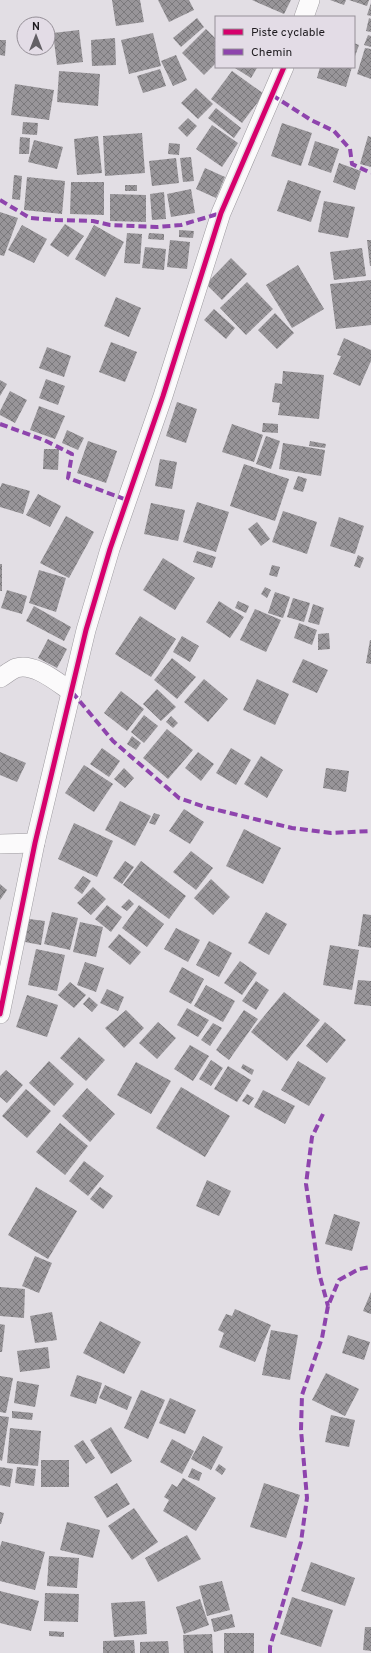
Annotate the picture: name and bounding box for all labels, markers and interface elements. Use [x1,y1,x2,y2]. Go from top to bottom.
north arrow [16,16,56,56]
legend [215,16,355,68]
text: N [32,20,40,34]
text: Piste cyclable [251,25,325,41]
text: Chemin [251,45,292,61]

